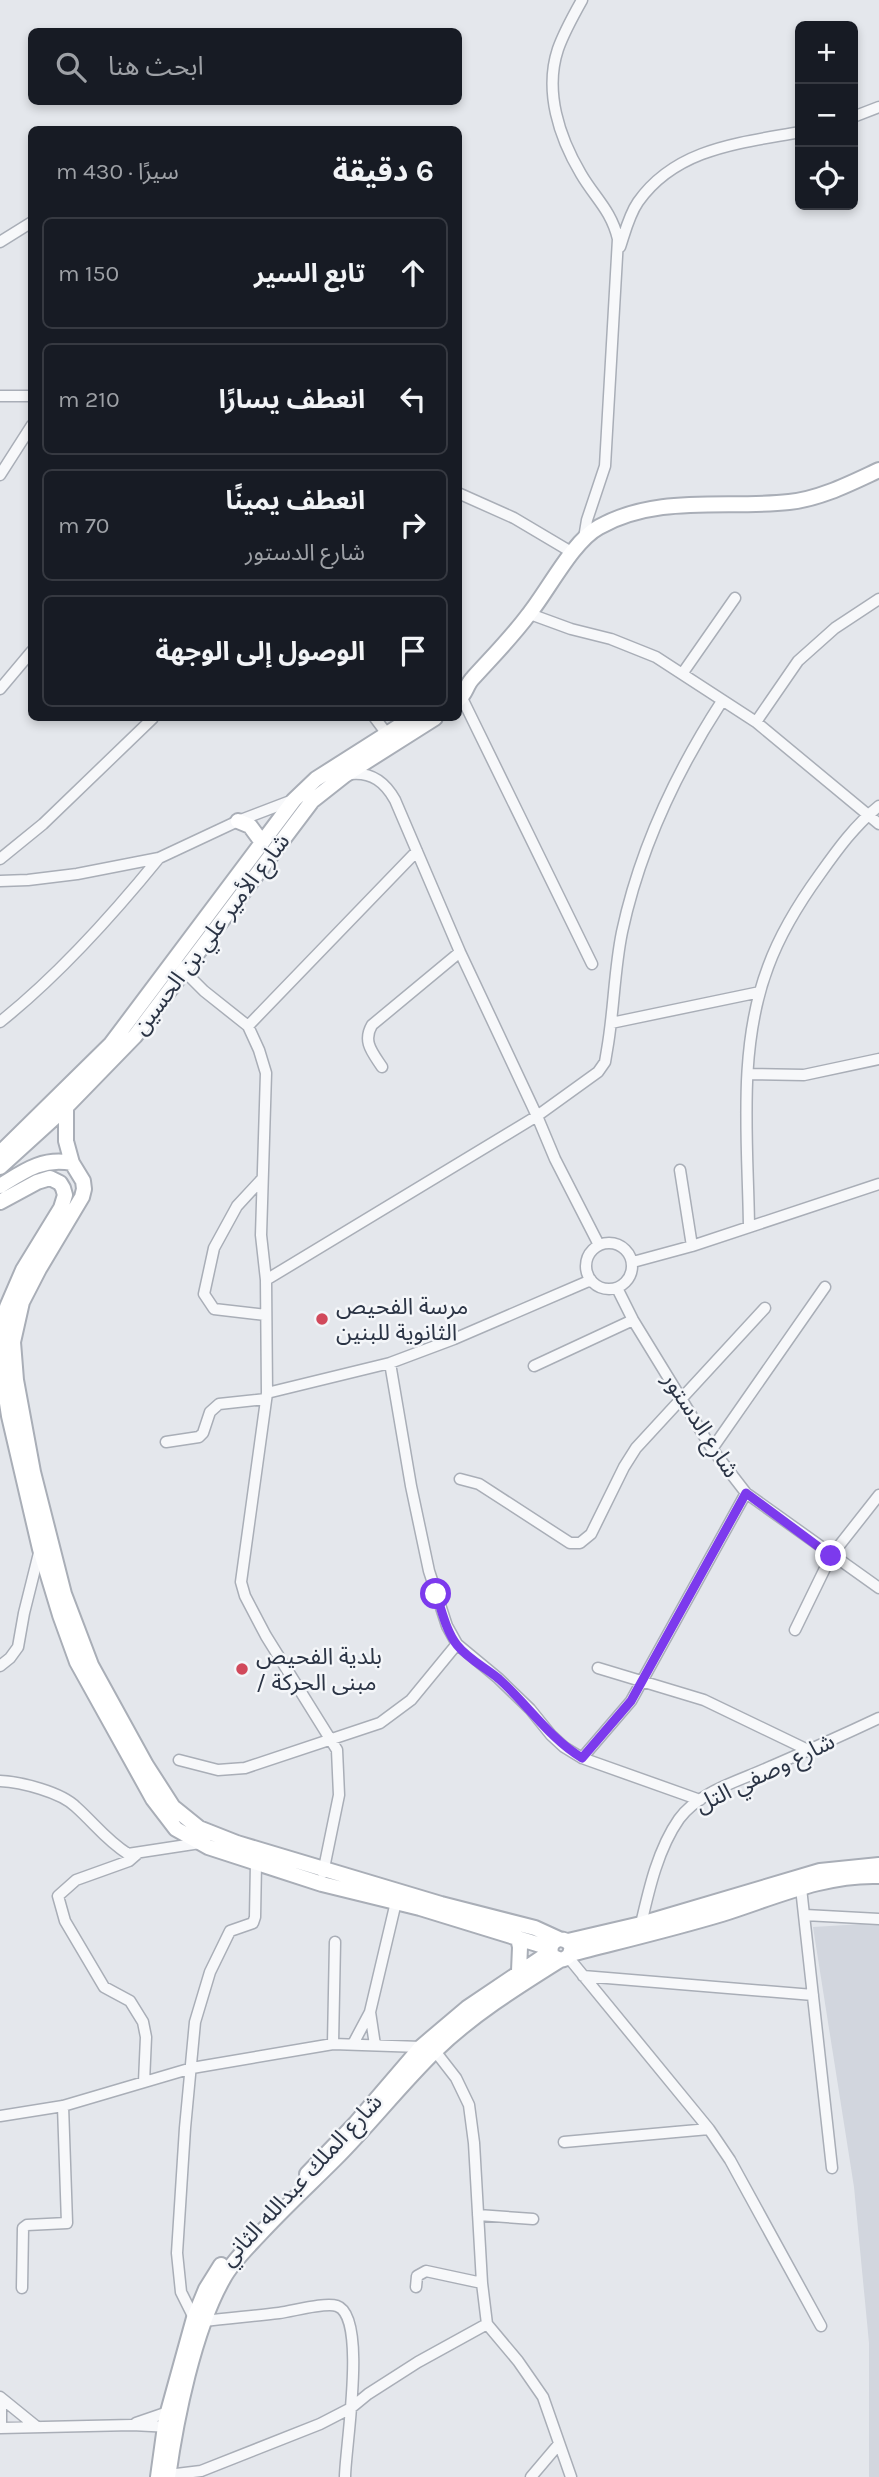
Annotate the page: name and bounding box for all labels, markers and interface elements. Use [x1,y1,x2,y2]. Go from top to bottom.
map controls [795,21,858,210]
button: + [795,21,858,84]
search box [28,28,462,105]
icon: search [52,48,90,86]
text: ابحث هنا [108,51,204,82]
button: − [795,84,858,147]
button: locate [795,147,858,210]
text: 6 دقيقة [333,153,434,189]
text: سيرًا · 430 m [56,158,179,185]
icon: ahead [394,254,432,292]
text: تابع السير [254,258,365,289]
text: 150 m [58,260,119,287]
icon: left [394,380,432,418]
text: انعطف يسارًا [219,384,365,415]
text: 210 m [58,386,120,413]
text: انعطف يمينًا [225,485,365,516]
icon: right [394,506,432,544]
text: 70 m [58,512,109,539]
text: شارع الدستور [245,539,365,566]
icon: arrive [394,632,432,670]
text: الوصول إلى الوجهة [156,636,365,667]
street label: شارع الأمير علي بن الحسين [127,828,298,1042]
place label: مرسة الفحيص الثانوية للبنين [336,1293,468,1346]
marker: مرسة الفحيص الثانوية للبنين [314,1311,330,1327]
street label: شارع الدستور [654,1367,745,1484]
route end [815,1540,846,1571]
route start [420,1578,451,1609]
place label: بلدية الفحيص / مبنى الحركة [256,1643,382,1696]
marker: بلدية الفحيص / مبنى الحركة [234,1661,250,1677]
street label: شارع وصفي التل [691,1728,841,1821]
street label: شارع الملك عبدالله الثاني [214,2088,390,2274]

